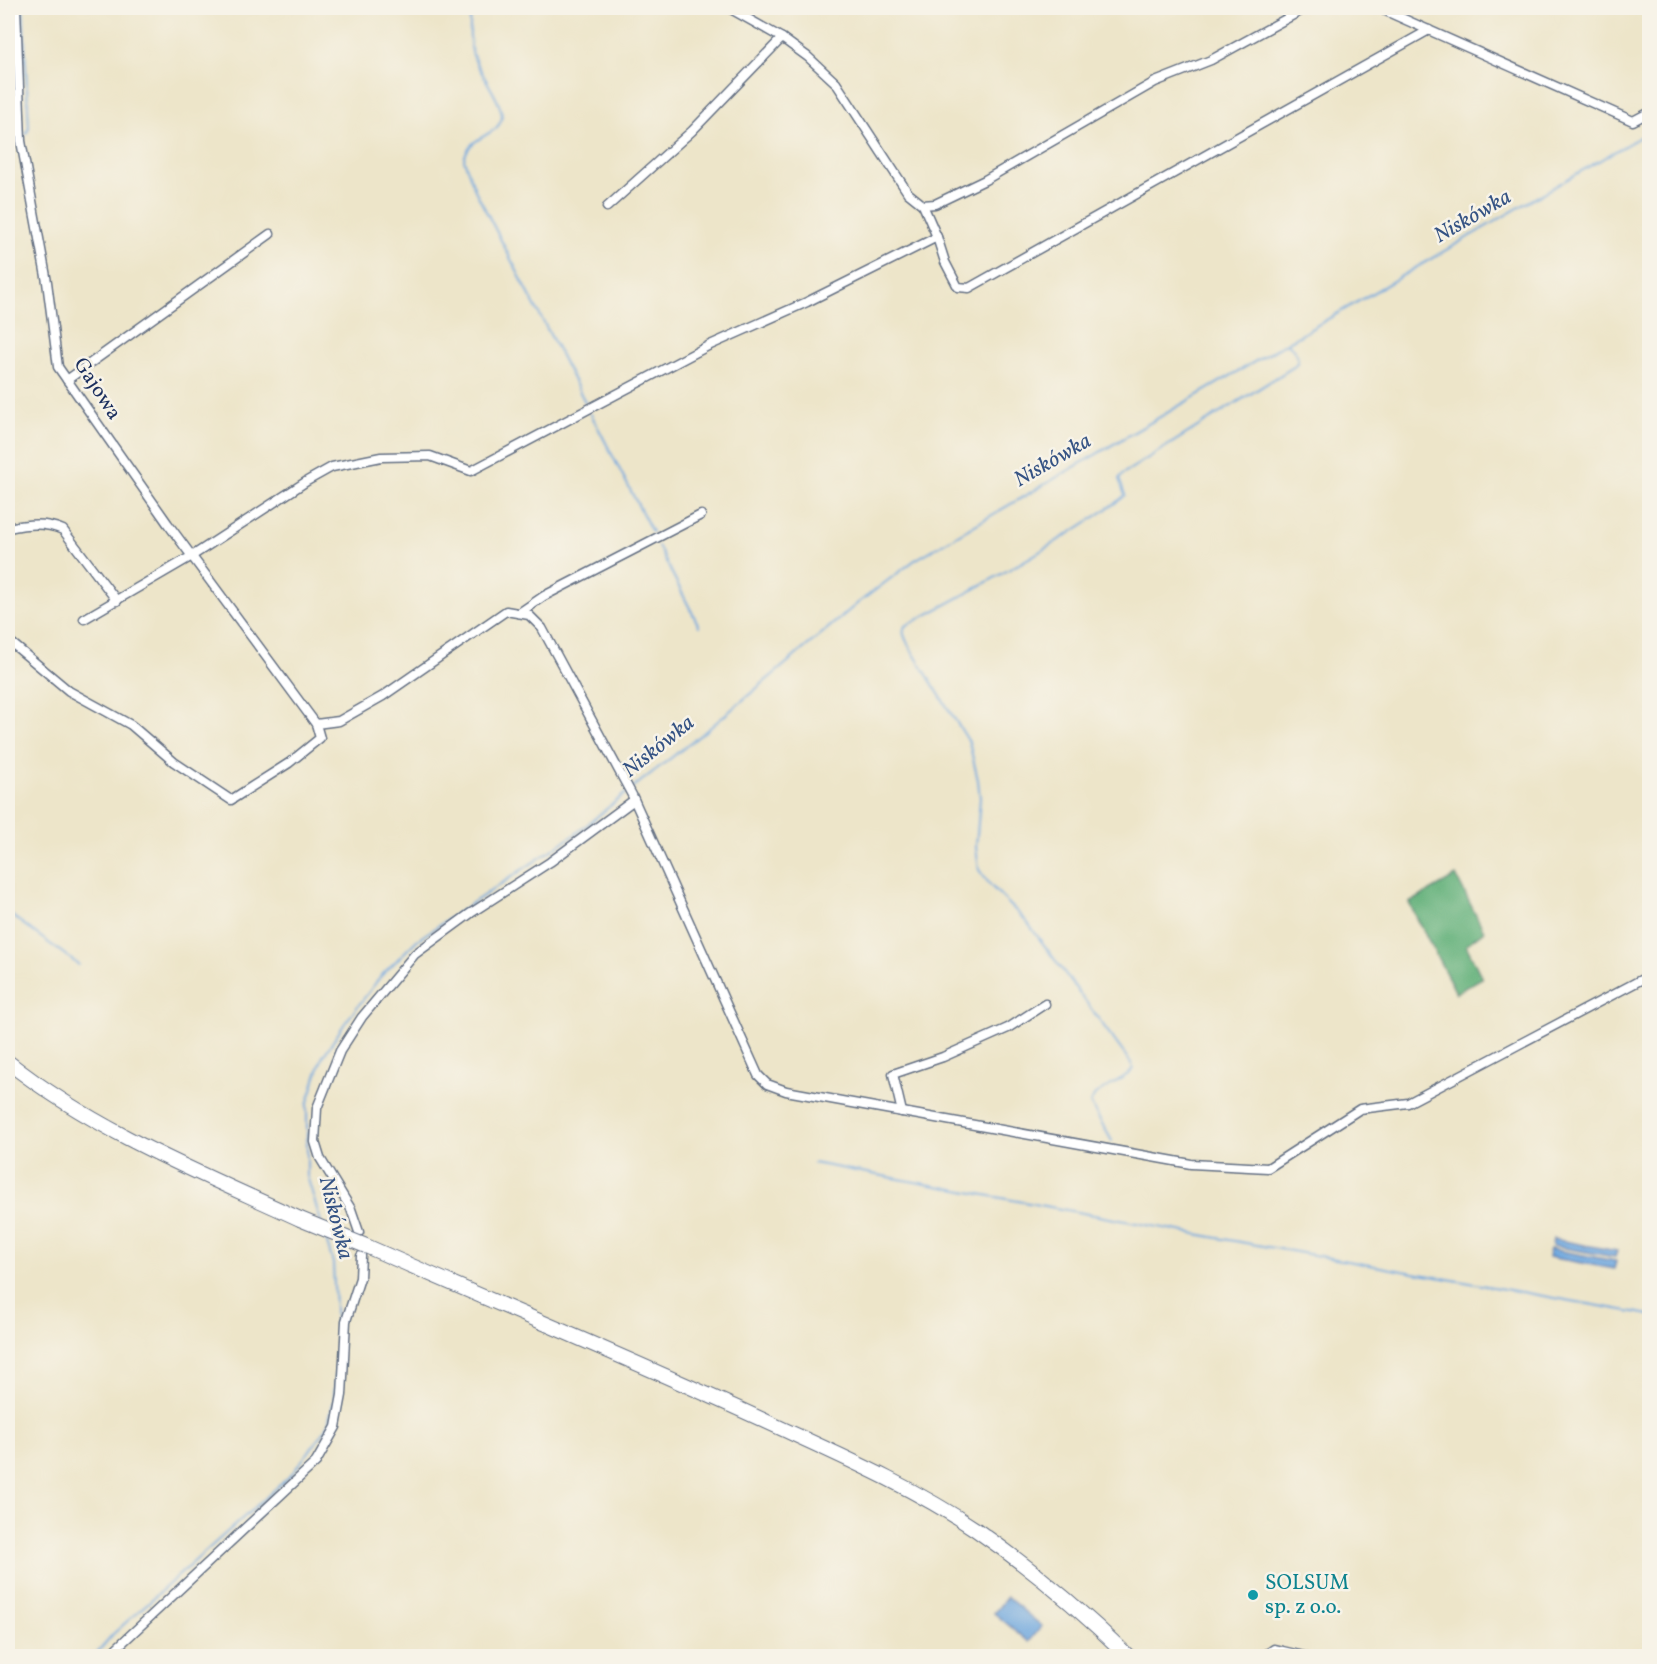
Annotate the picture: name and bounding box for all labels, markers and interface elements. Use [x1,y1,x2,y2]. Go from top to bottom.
water label: Niskówka [1429,182,1517,252]
street label: Gajowa [66,352,128,426]
water label: Niskówka [1009,426,1097,496]
water label: Niskówka [616,708,702,786]
water label: Niskówka [310,1173,360,1263]
place label: SOLSUM sp. z o.o. [1265,1569,1349,1622]
marker: SOLSUM sp. z o.o. [1246,1588,1260,1602]

